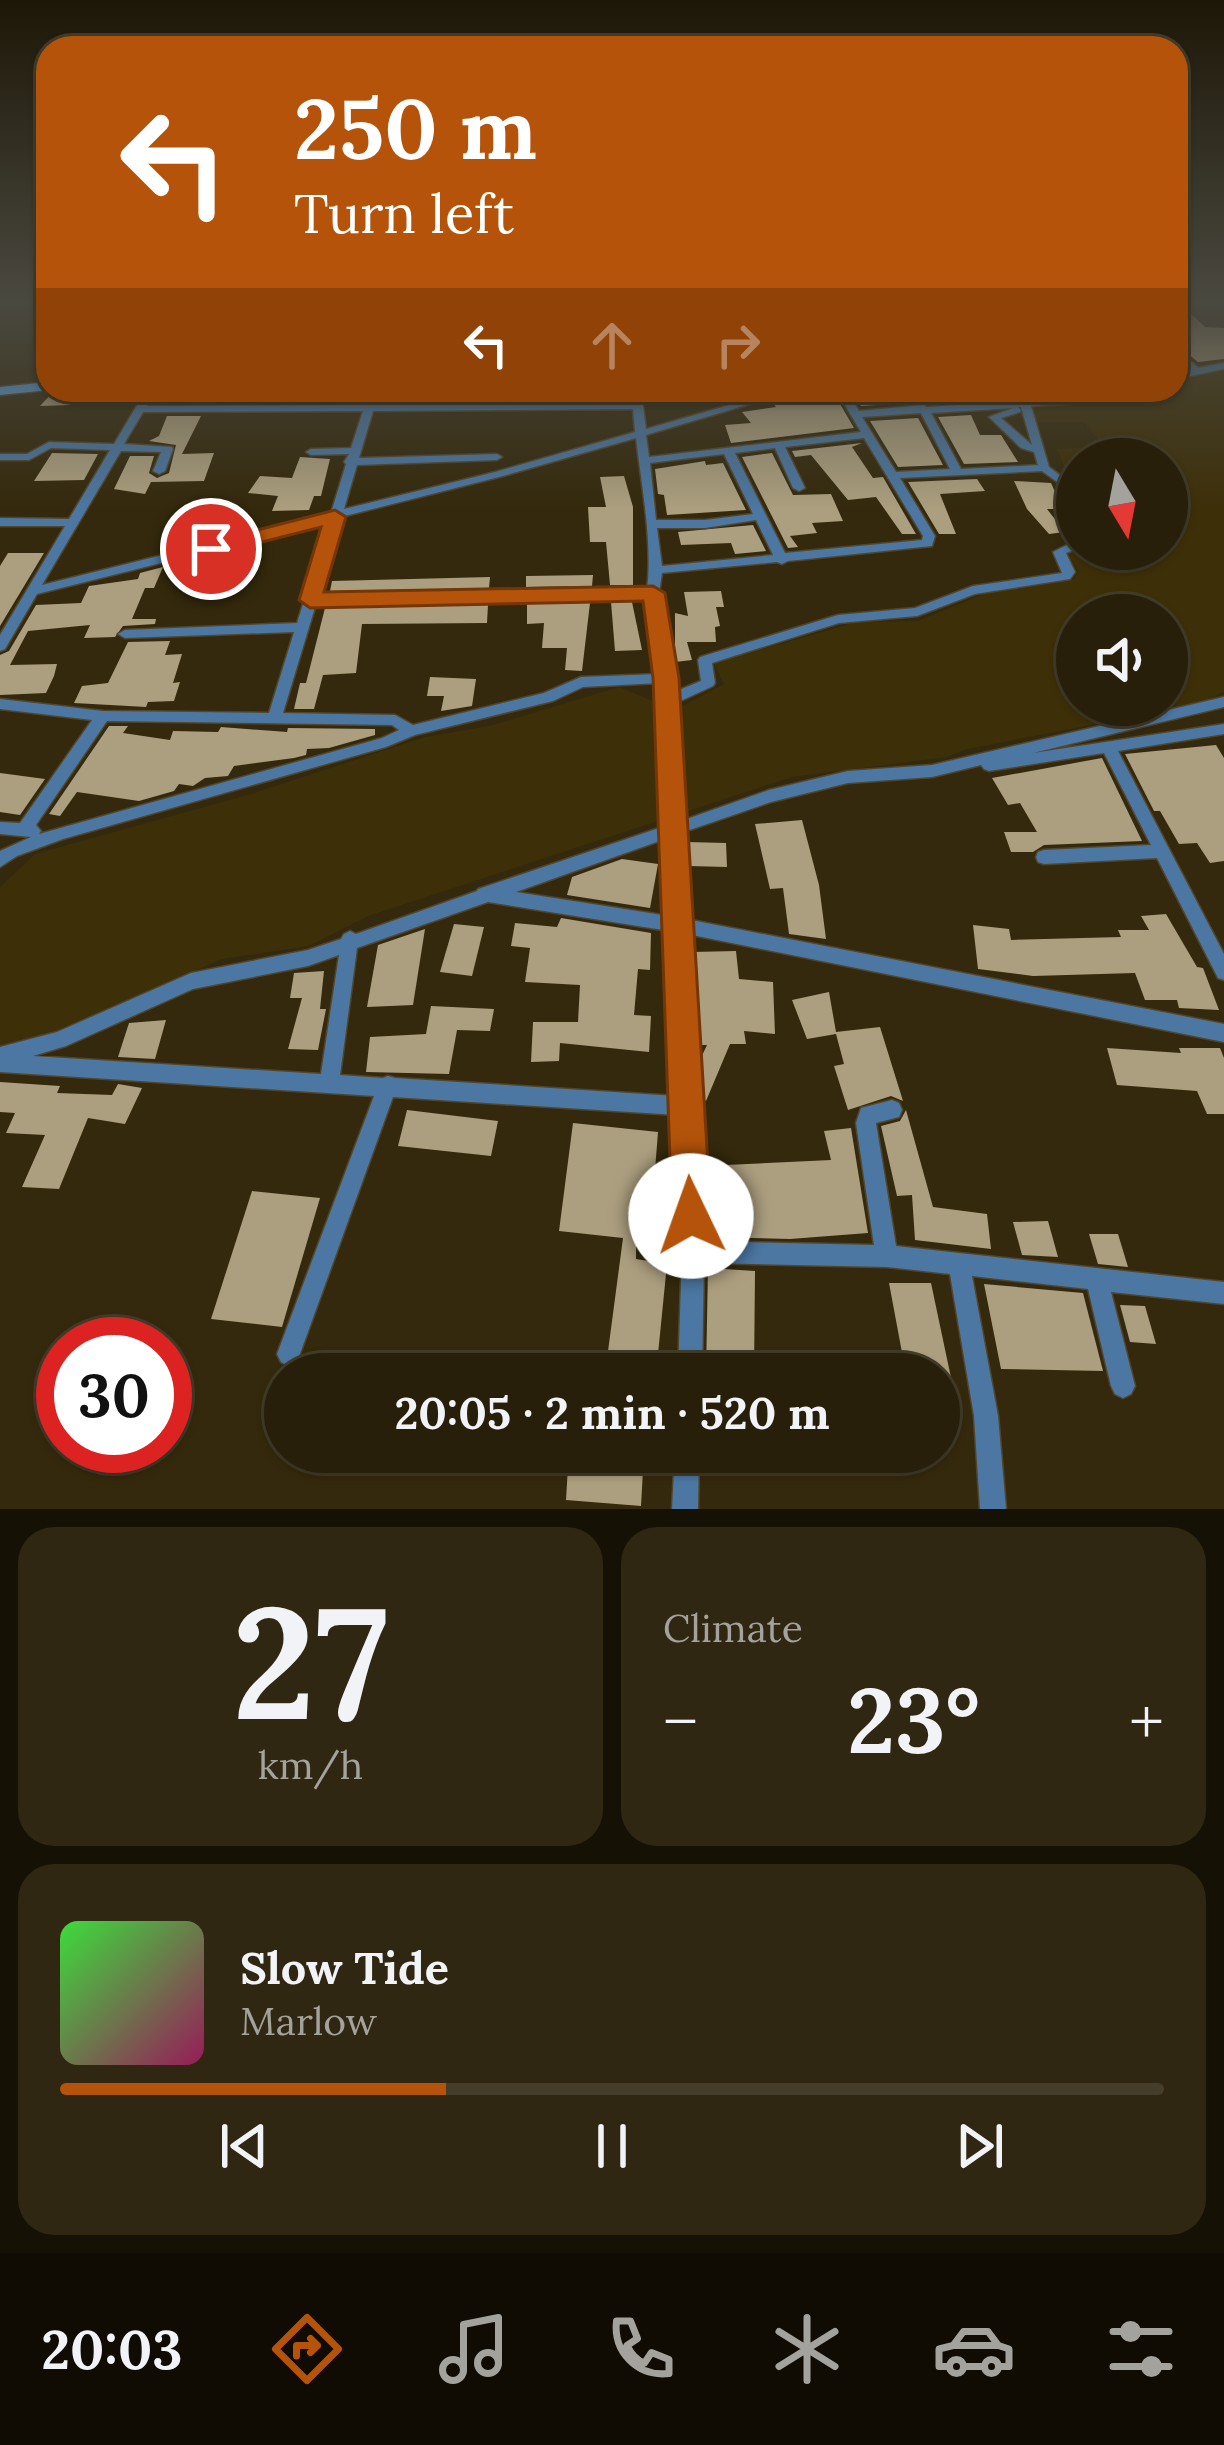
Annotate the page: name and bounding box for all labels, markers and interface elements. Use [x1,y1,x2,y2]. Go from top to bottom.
text: 250 m [294,74,537,182]
icon: left [96,84,252,240]
text: Turn left [294,179,514,248]
icon: left [453,312,519,378]
icon: ahead [579,312,645,378]
icon: right [705,312,771,378]
north arrow [1056,438,1188,570]
map controls [1056,438,1188,726]
pin [160,498,262,600]
icon: arrive [178,516,244,582]
button: sound [1056,594,1188,726]
position arrow [628,1153,754,1279]
speed limit sign: 30 [36,1317,192,1473]
text: 20:05 · 2 min · 520 m [394,1384,830,1441]
text: 27 [232,1562,389,1762]
text: Climate [663,1603,803,1653]
text: 23° [847,1662,980,1778]
text: − [663,1679,698,1763]
text: + [1129,1679,1164,1763]
text: km/h [258,1740,363,1790]
text: Slow Tide [240,1939,449,1996]
text: Marlow [240,1996,377,2046]
icon: previous [211,2113,277,2179]
icon: pause [579,2113,645,2179]
icon: next [947,2113,1013,2179]
icon: directions [265,2307,349,2391]
icon: music [432,2307,516,2391]
icon: phone [599,2307,683,2391]
icon: climate [765,2307,849,2391]
icon: car [932,2307,1016,2391]
icon: filters [1099,2307,1183,2391]
text: 20:03 [41,2315,183,2384]

